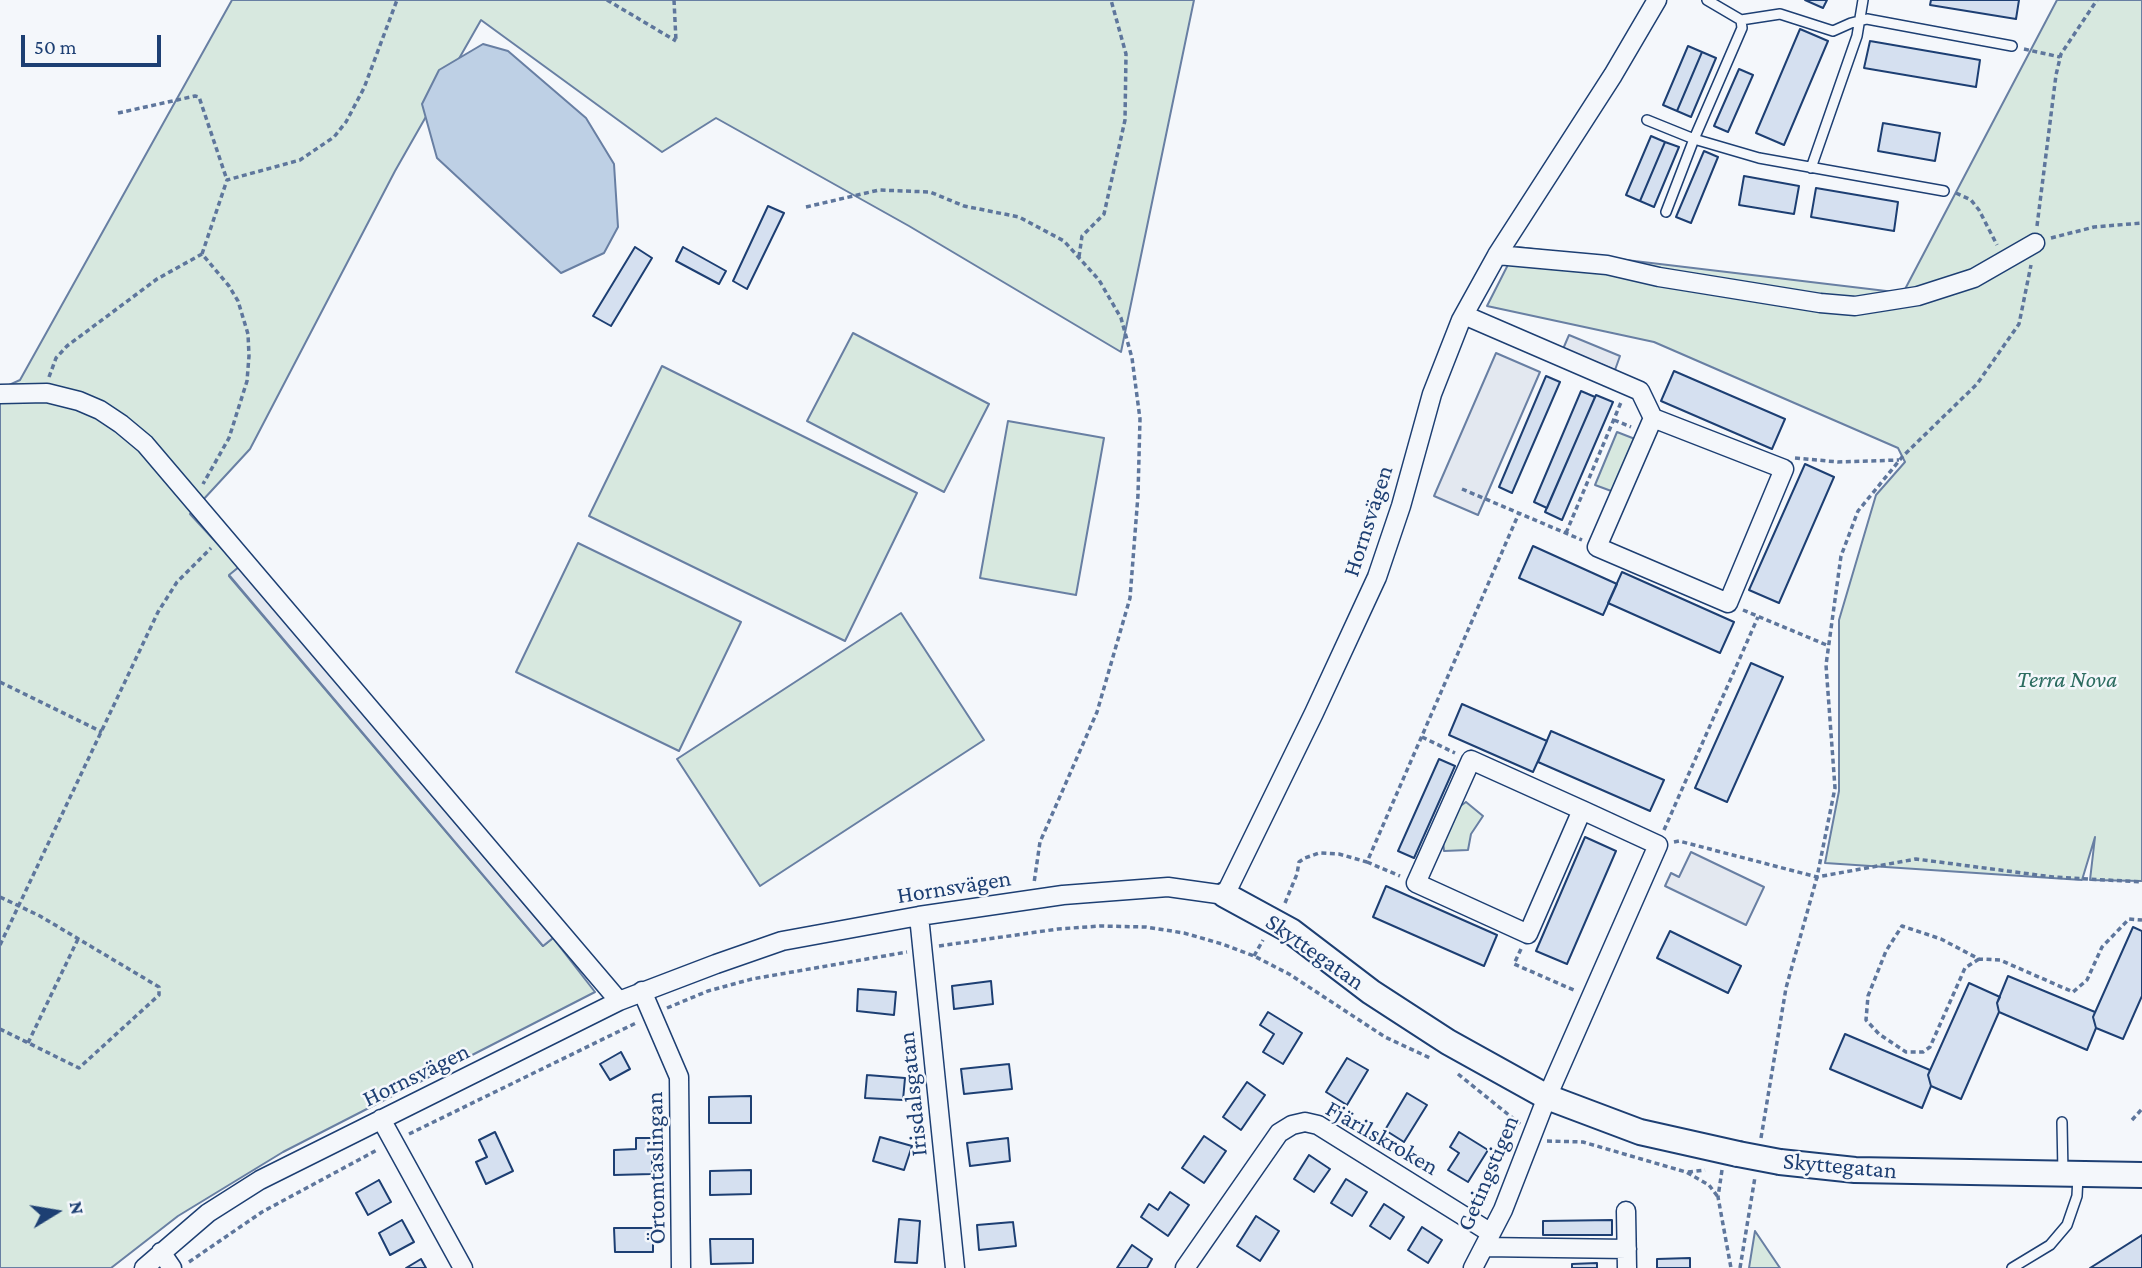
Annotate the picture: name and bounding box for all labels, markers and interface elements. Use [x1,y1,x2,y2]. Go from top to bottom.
scale bar [24,21,164,65]
text: 50 m [34,35,77,59]
street label: Hornsvägen [1336,462,1400,580]
park label: Terra Nova [2017,666,2117,694]
street label: Hornsvägen [895,864,1013,910]
street label: Skyttegatan [1260,907,1370,997]
street label: Irisdalsgatan [892,1030,934,1158]
street label: Hornsvägen [358,1037,474,1113]
street label: Örtomtaslingan [640,1091,672,1245]
street label: Fjärilskroken [1321,1094,1443,1182]
street label: Getingstigen [1451,1111,1525,1235]
street label: Skyttegatan [1782,1147,1898,1185]
north arrow [21,1177,91,1247]
text: N [66,1200,89,1216]

